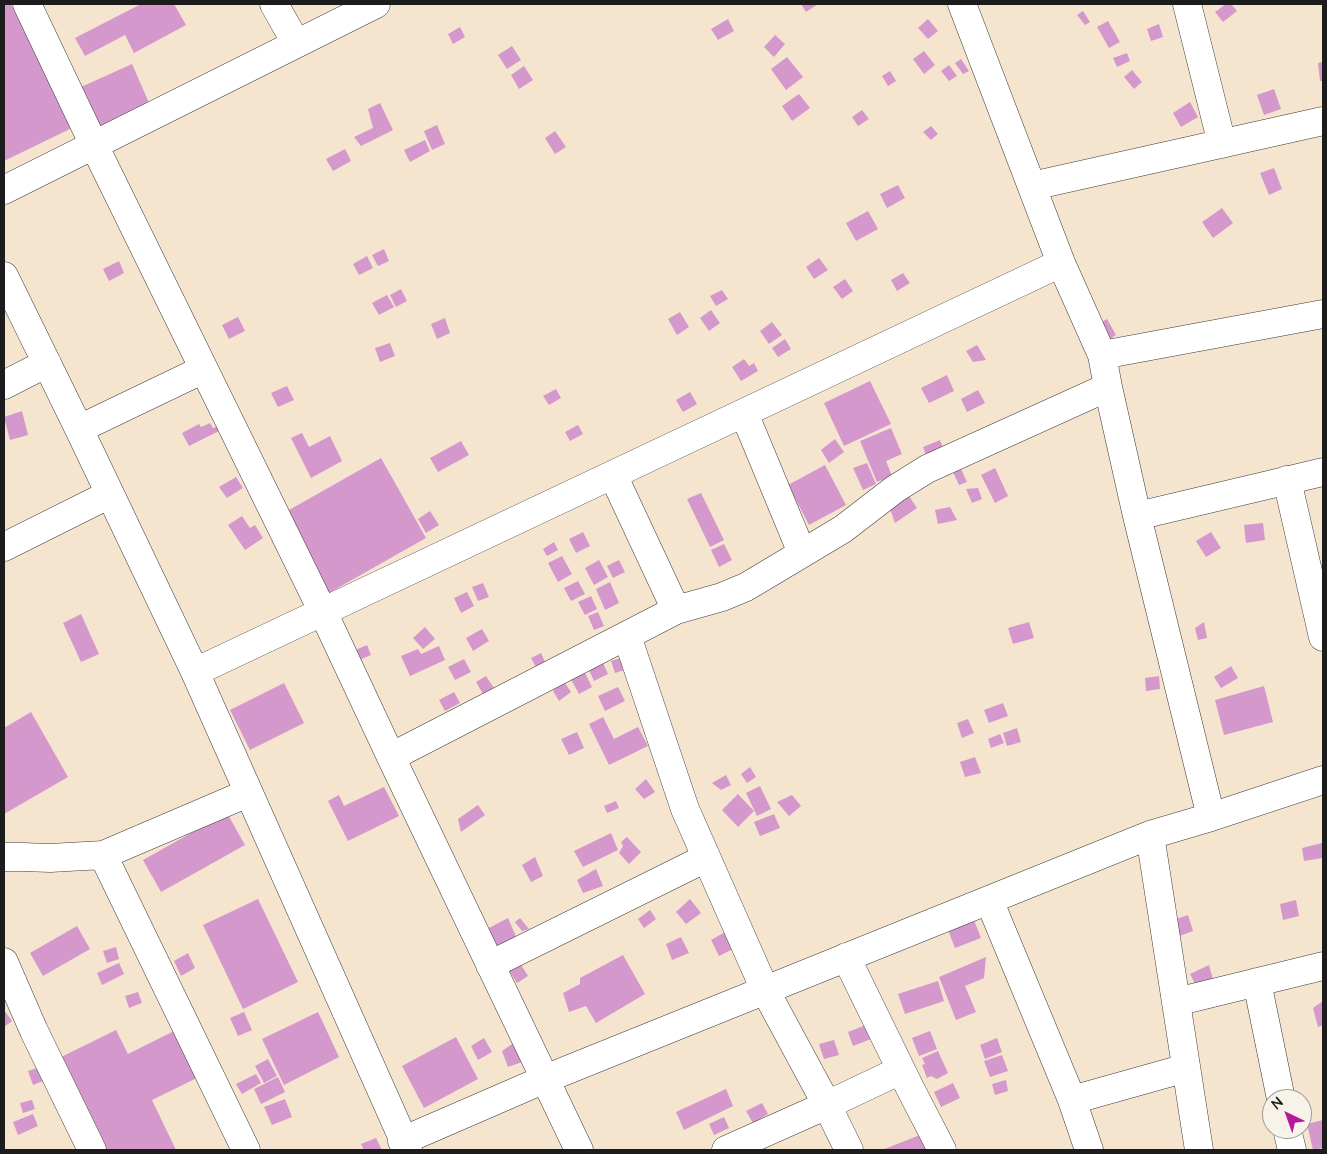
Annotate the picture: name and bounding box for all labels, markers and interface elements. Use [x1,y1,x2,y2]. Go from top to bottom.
north arrow [1262,1089,1312,1139]
text: N [1268,1093,1288,1114]

